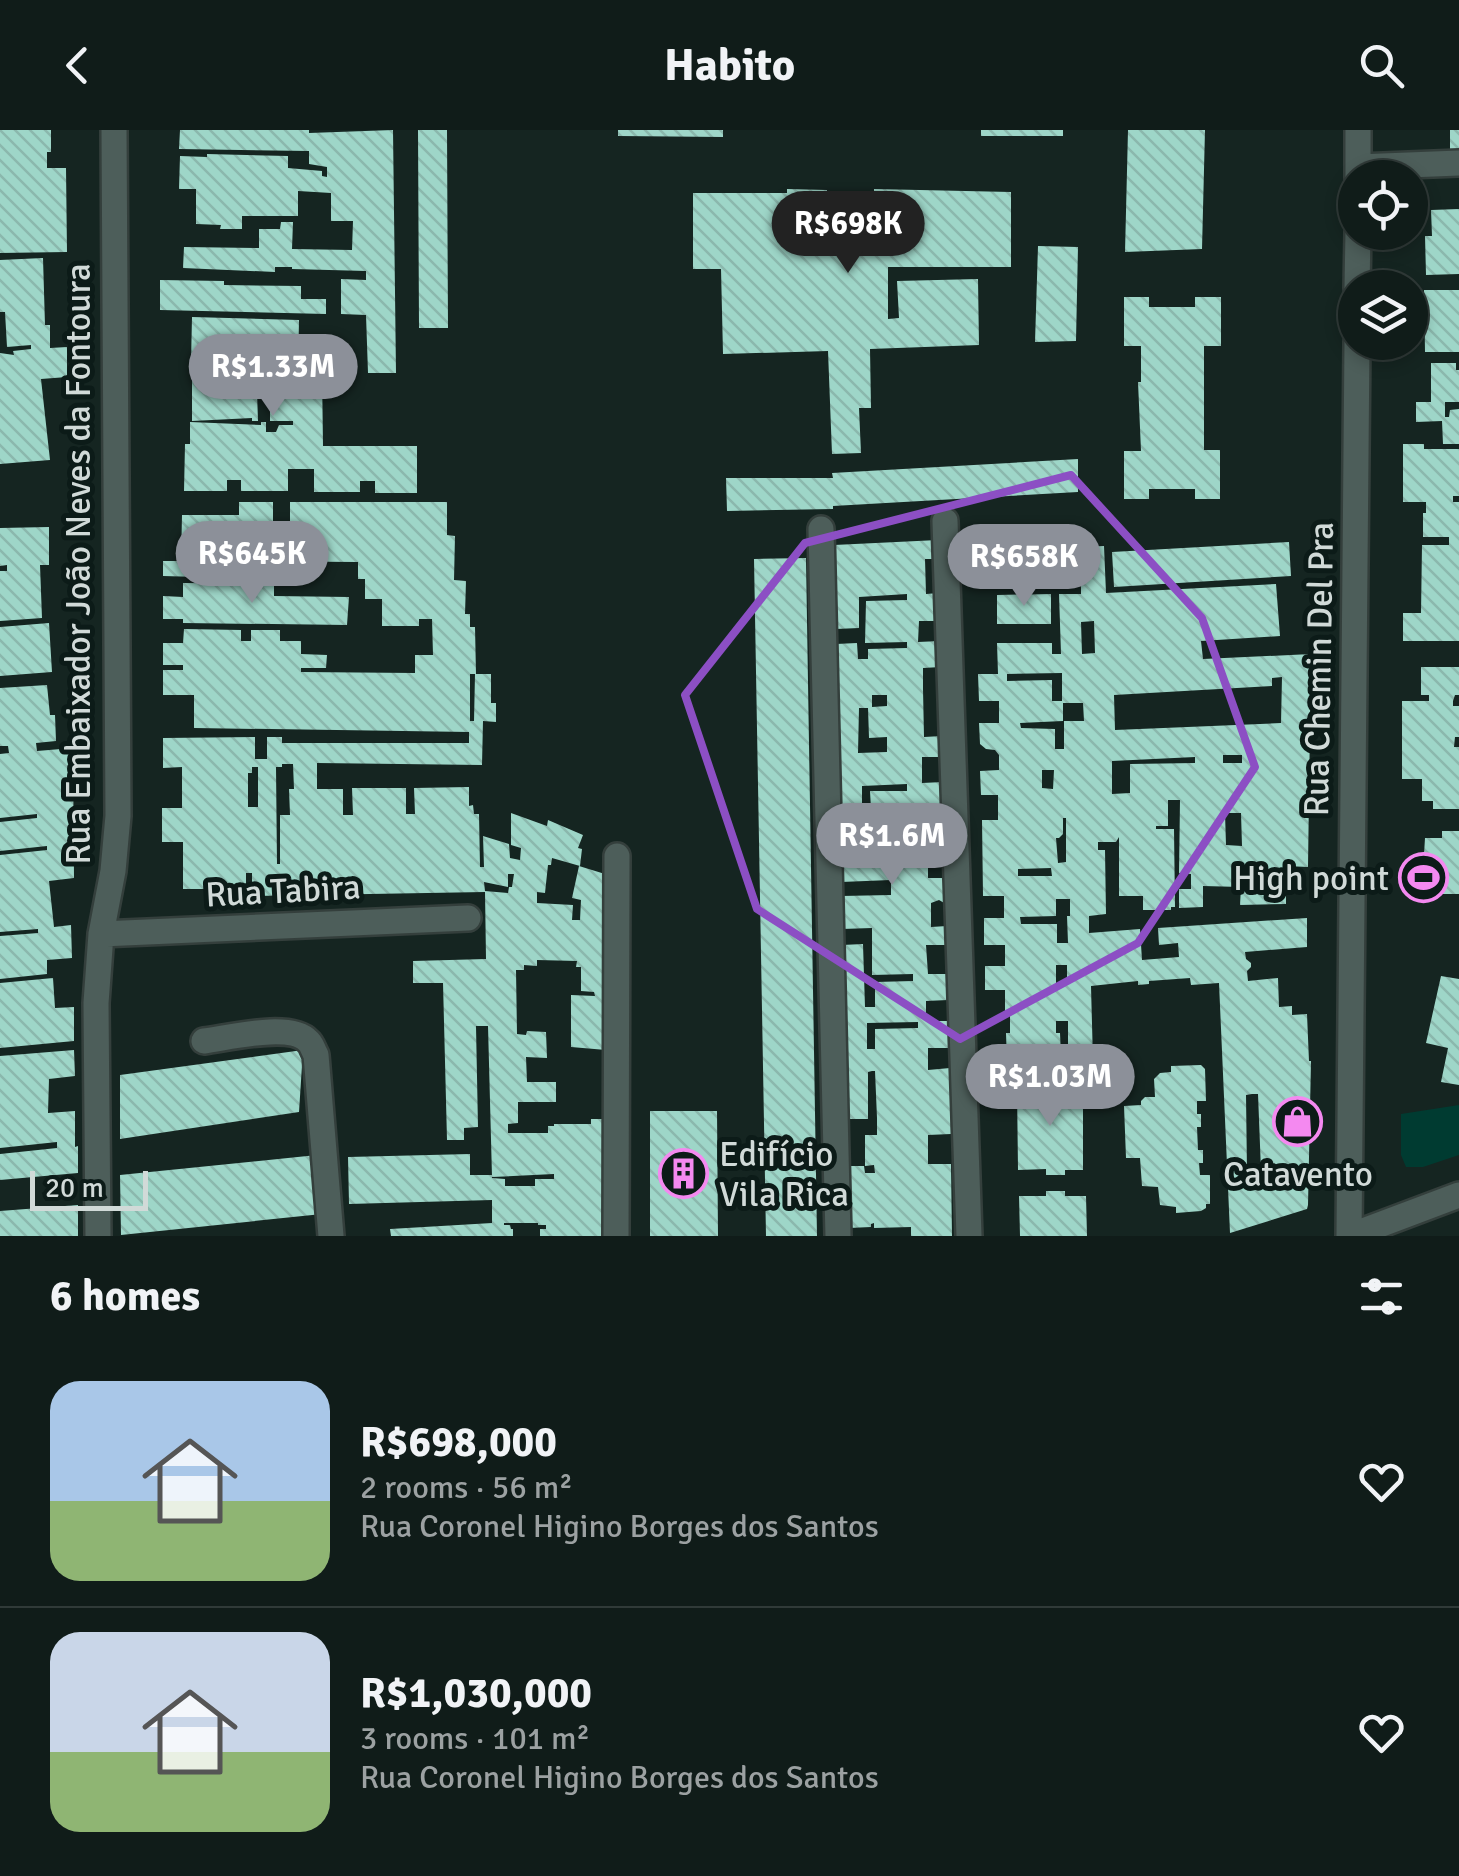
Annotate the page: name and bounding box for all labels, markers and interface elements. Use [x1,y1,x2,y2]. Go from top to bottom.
icon: back [50,38,105,93]
text: Habito [664,38,795,93]
icon: search [1354,38,1409,93]
map controls [1338,160,1428,360]
button: locate [1338,160,1428,250]
pin: R$698K [767,191,929,276]
text: R$698K [794,204,902,243]
street label: Rua Embaixador João Neves da Fontoura [57,263,100,865]
button: layers [1338,270,1428,360]
pin: R$1.33M [181,334,365,419]
text: R$1.33M [211,347,335,386]
pin: R$645K [171,521,333,606]
street label: Rua Chemin Del Pra [1295,521,1343,817]
pin: R$658K [943,524,1105,609]
text: R$645K [198,534,306,573]
text: R$658K [970,537,1078,576]
pin: R$1.6M [811,803,973,888]
text: R$1.6M [838,816,946,855]
sports icon: High point [1398,852,1450,904]
place label: High point [1233,857,1389,900]
street label: Rua Tabira [204,865,362,917]
pin: R$1.03M [958,1044,1142,1129]
text: R$1.03M [988,1057,1112,1096]
shop icon: Catavento [1272,1096,1324,1148]
place label: Edifício Vila Rica [719,1133,849,1216]
building icon: Edifício Vila Rica [658,1148,710,1200]
place label: Catavento [1223,1153,1373,1196]
scale bar [30,1166,148,1210]
text: 20 m [45,1171,104,1205]
icon: filters [1354,1269,1409,1324]
text: 6 homes [50,1271,200,1322]
text: R$698,000 [360,1417,557,1468]
icon: home [130,1421,250,1541]
icon: heart [1354,1454,1409,1509]
text: 2 rooms · 56 m² [360,1468,573,1507]
text: Rua Coronel Higino Borges dos Santos [360,1507,879,1546]
text: R$1,030,000 [360,1668,592,1719]
icon: home [130,1672,250,1792]
icon: heart [1354,1705,1409,1760]
text: 3 rooms · 101 m² [360,1719,590,1758]
text: Rua Coronel Higino Borges dos Santos [360,1758,879,1797]

